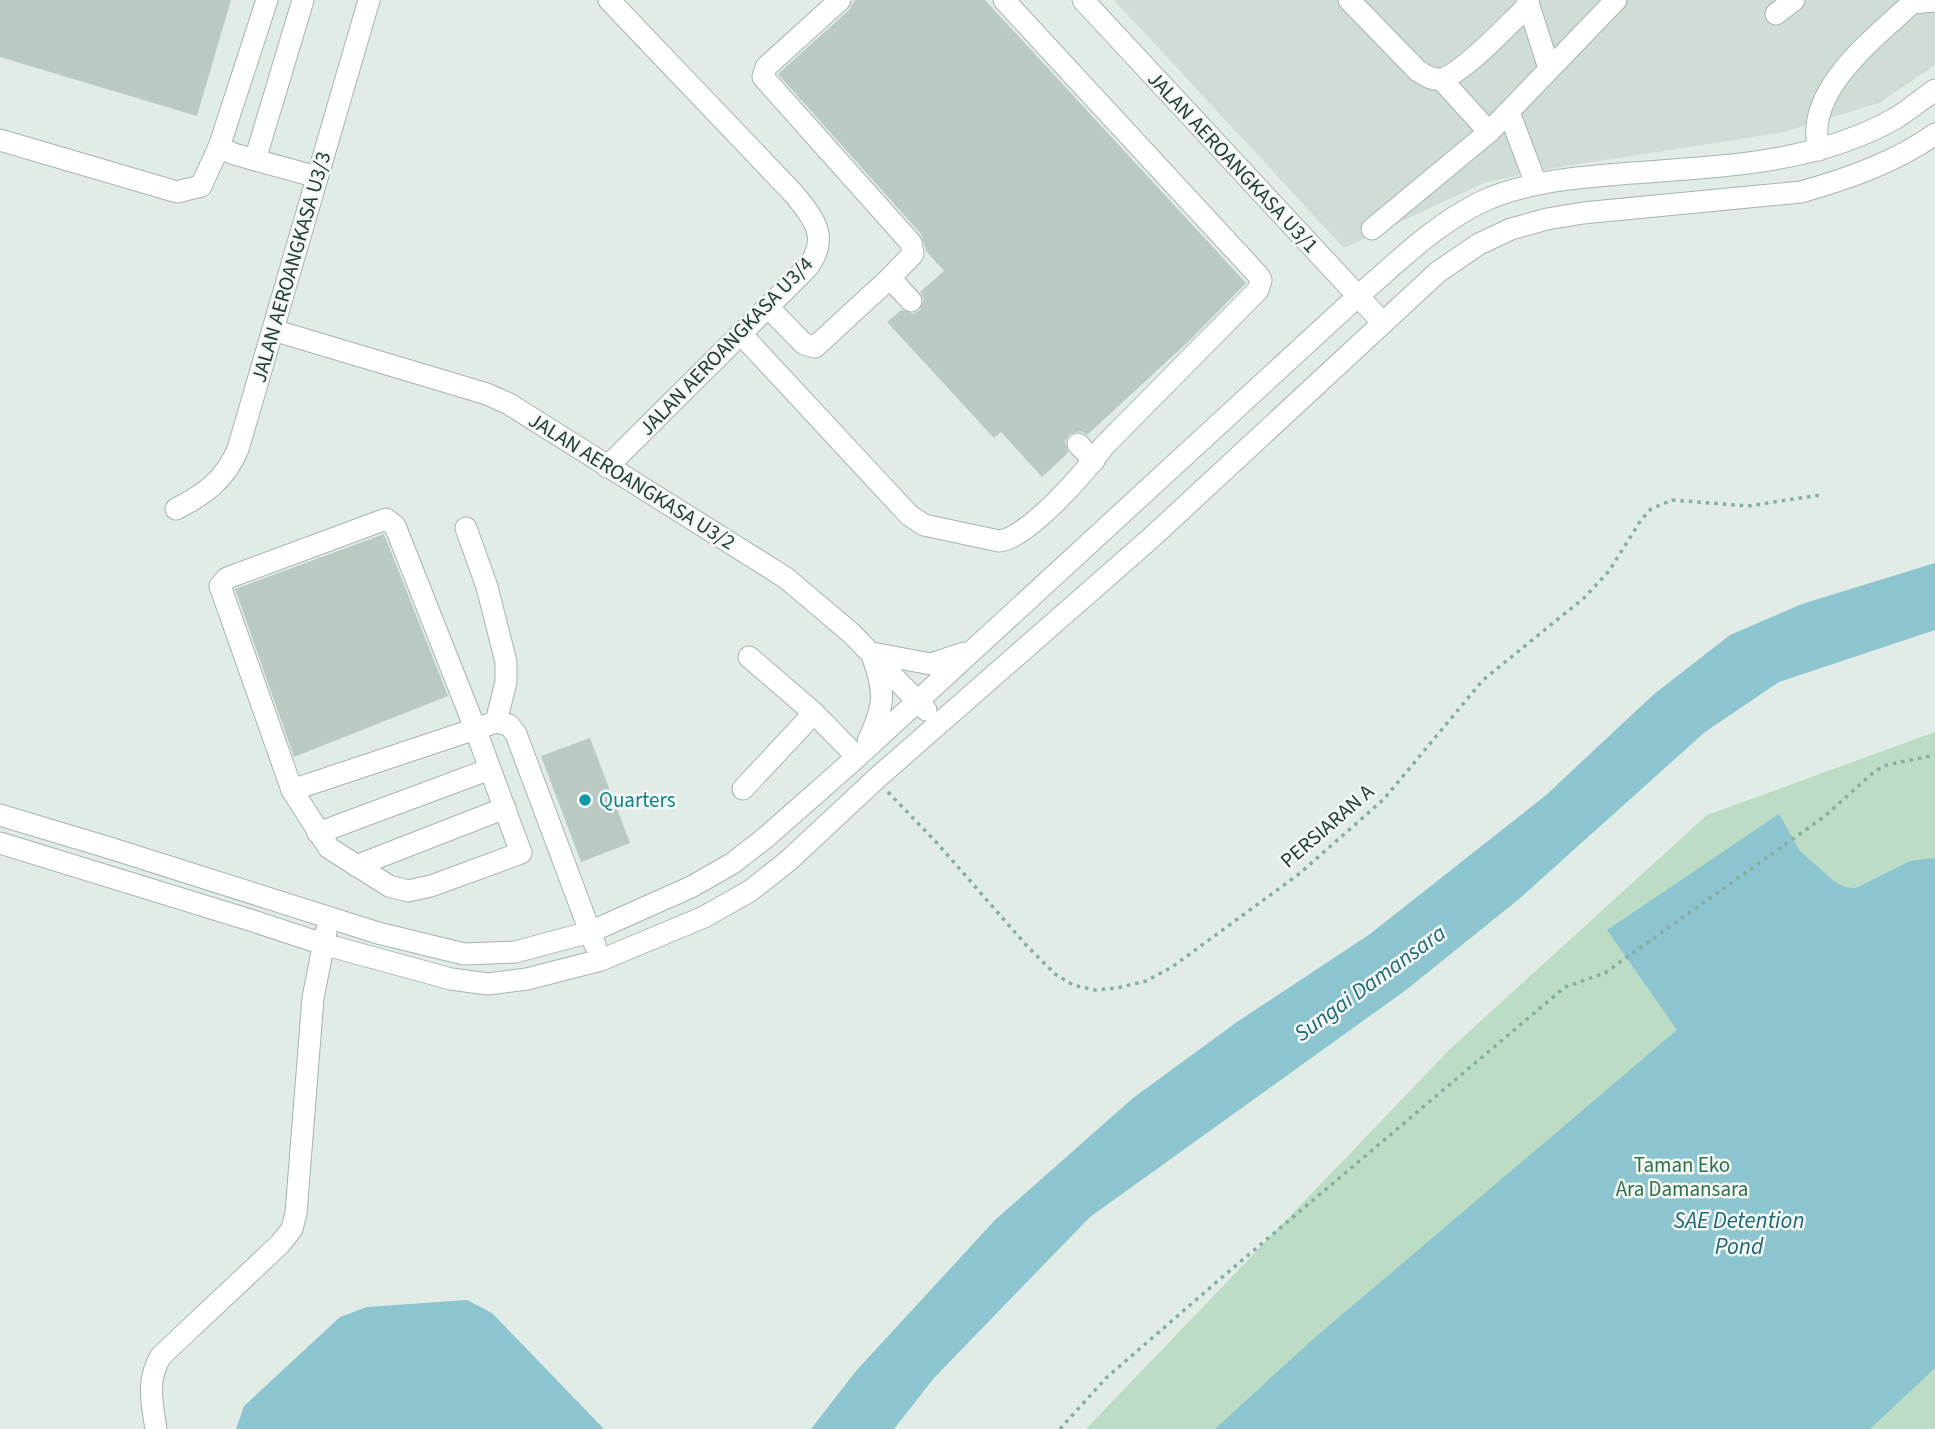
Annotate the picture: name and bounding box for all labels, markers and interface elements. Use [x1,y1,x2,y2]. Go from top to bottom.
street label: JALAN AEROANGKASA U3/1 [1141,64,1325,260]
street label: JALAN AEROANGKASA U3/3 [244,148,338,386]
street label: JALAN AEROANGKASA U3/4 [632,250,820,442]
street label: JALAN AEROANGKASA U3/2 [523,405,741,557]
street label: PERSIARAN A [1274,776,1381,875]
place label: Quarters [599,785,676,815]
marker: Quarters [577,792,593,808]
water label: Sungai Damansara [1287,917,1453,1049]
park label: Taman Eko Ara Damansara [1616,1150,1748,1204]
water label: SAE Detention Pond [1674,1204,1804,1263]

